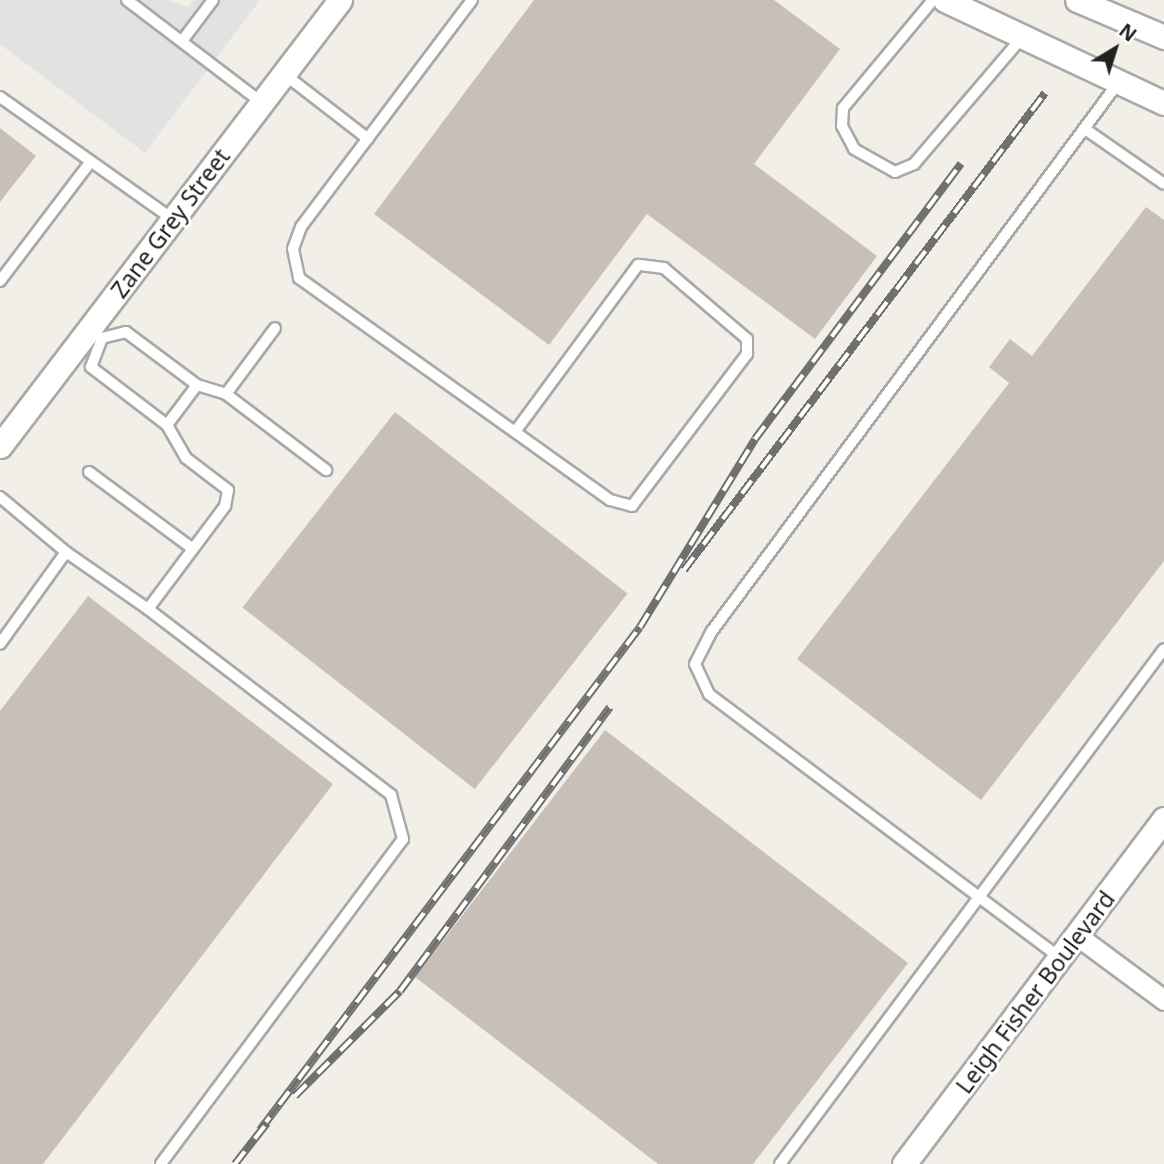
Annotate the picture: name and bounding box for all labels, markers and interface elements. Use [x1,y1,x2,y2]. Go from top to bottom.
north arrow [1080,14,1150,84]
text: N [1114,17,1142,47]
street label: Zane Grey Street [105,143,235,303]
street label: Leigh Fisher Boulevard [950,885,1120,1099]

